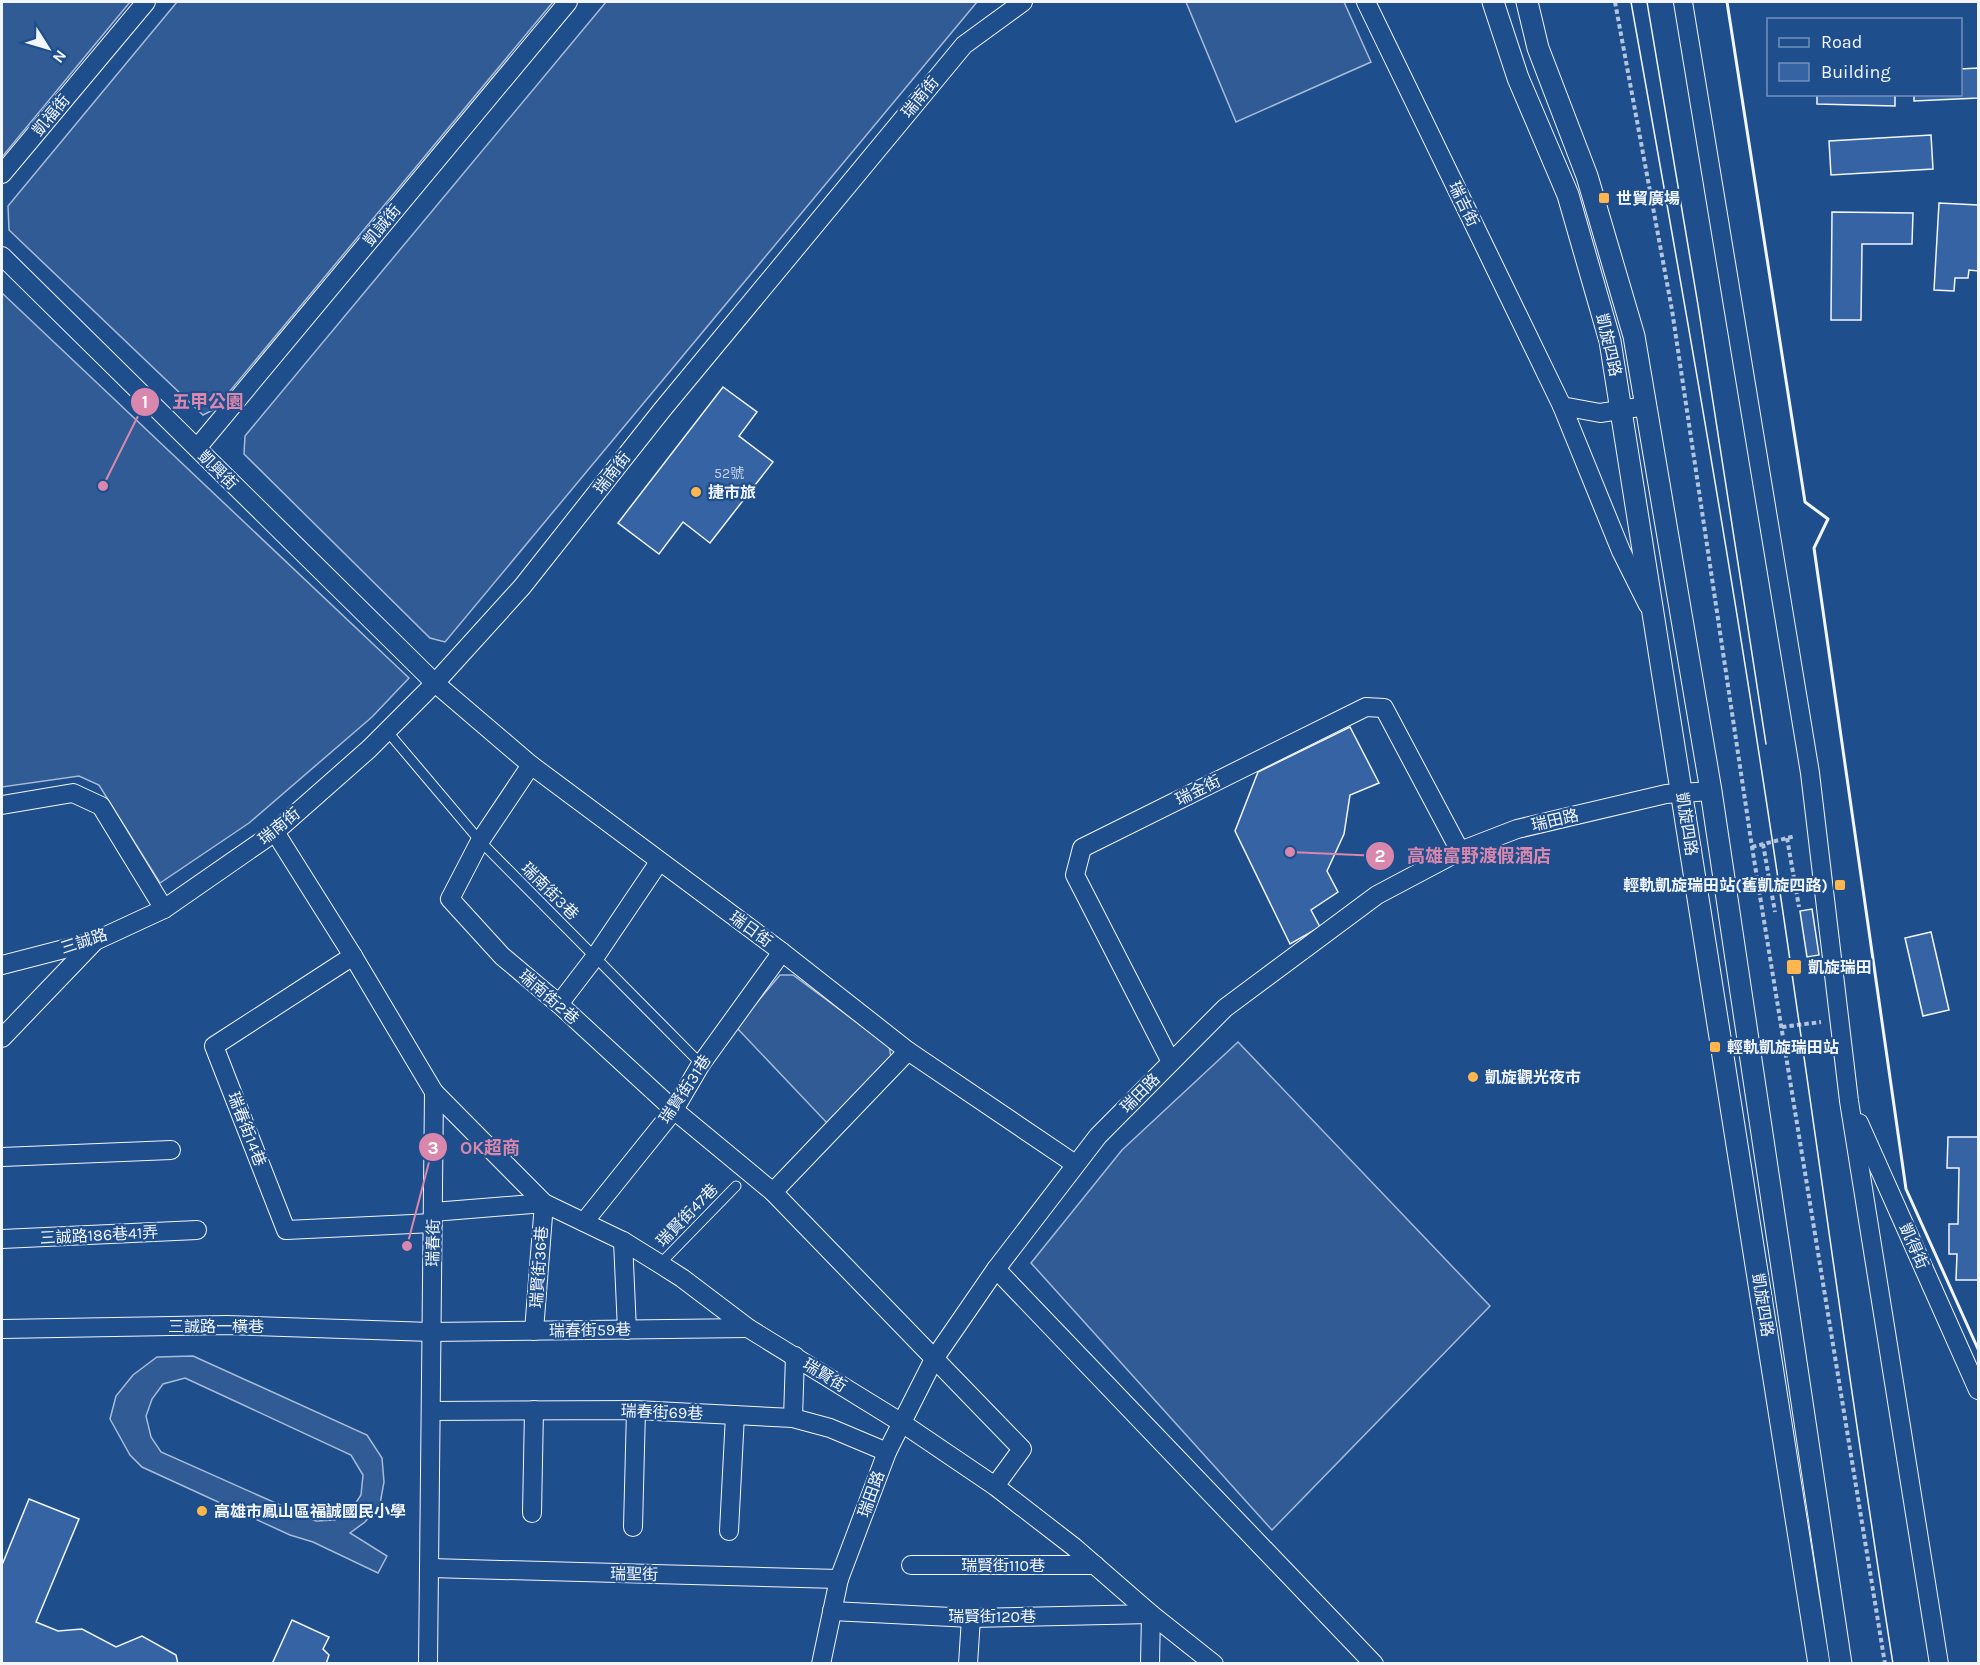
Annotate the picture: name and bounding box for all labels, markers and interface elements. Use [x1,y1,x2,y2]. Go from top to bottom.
north arrow [18,18,78,78]
legend [1767,18,1962,96]
text: Road [1821,31,1862,53]
text: N [49,46,71,67]
text: Building [1821,61,1891,83]
street label: 瑞南街 [897,73,943,121]
street label: 凱福街 [28,91,74,139]
street label: 瑞吉街 [1445,178,1483,230]
place label: 世貿廣場 [1616,189,1680,208]
marker: 世貿廣場 [1597,191,1611,205]
street label: 凱誠街 [359,201,405,249]
street label: 凱旋四路 [1593,312,1625,378]
callout: 五甲公園 [130,384,256,420]
text: 1 [142,391,148,413]
text: 五甲公園 [172,391,244,413]
street label: 凱興街 [194,446,242,494]
street label: 瑞南街 [590,448,634,498]
house number: 52號 [714,465,744,482]
place label: 捷市旅 [708,483,756,502]
marker: 捷市旅 [689,485,703,499]
street label: 瑞金街 [1172,771,1224,809]
street label: 凱旋四路 [1673,791,1701,857]
street label: 瑞南街 [254,804,304,848]
street label: 瑞田路 [1529,805,1581,835]
callout: 高雄富野渡假酒店 [1365,838,1563,874]
text: 2 [1375,845,1385,867]
text: 高雄富野渡假酒店 [1407,845,1551,867]
street label: 瑞南街3巷 [517,858,583,924]
place label: 輕軌凱旋瑞田站(舊凱旋四路) [1623,876,1828,895]
marker: 輕軌凱旋瑞田站(舊凱旋四路) [1833,878,1847,892]
street label: 瑞日街 [726,907,776,951]
street label: 三誠路 [58,925,110,957]
marker: 凱旋瑞田 [1785,958,1803,976]
place label: 凱旋瑞田 [1808,958,1872,977]
street label: 瑞南街2巷 [515,966,583,1028]
place label: 輕軌凱旋瑞田站 [1727,1038,1839,1057]
marker: 輕軌凱旋瑞田站 [1708,1040,1722,1054]
street label: 瑞賢街31巷 [655,1051,715,1127]
place label: 凱旋觀光夜市 [1485,1068,1581,1087]
street label: 瑞田路 [1116,1069,1164,1117]
marker: 凱旋觀光夜市 [1466,1070,1480,1084]
street label: 瑞春街14巷 [224,1089,270,1169]
callout: OK超商 [418,1129,532,1165]
text: 3 [427,1137,439,1159]
text: OK超商 [460,1137,520,1159]
street label: 瑞賢街47巷 [652,1179,722,1251]
street label: 瑞春街 [423,1219,443,1267]
street label: 凱得街 [1896,1220,1932,1272]
street label: 三誠路186巷41弄 [39,1222,159,1248]
street label: 瑞賢街36巷 [527,1225,551,1309]
street label: 凱旋四路 [1749,1272,1777,1338]
street label: 三誠路一橫巷 [168,1317,264,1336]
street label: 瑞春街59巷 [549,1320,631,1340]
street label: 瑞賢街 [800,1354,850,1396]
street label: 瑞春街69巷 [620,1401,704,1423]
street label: 瑞田路 [854,1468,888,1520]
place label: 高雄市鳳山區福誠國民小學 [214,1502,406,1521]
marker: 高雄市鳳山區福誠國民小學 [195,1504,209,1518]
street label: 瑞賢街110巷 [961,1556,1045,1575]
street label: 瑞聖街 [610,1564,658,1584]
street label: 瑞賢街120巷 [948,1607,1036,1626]

